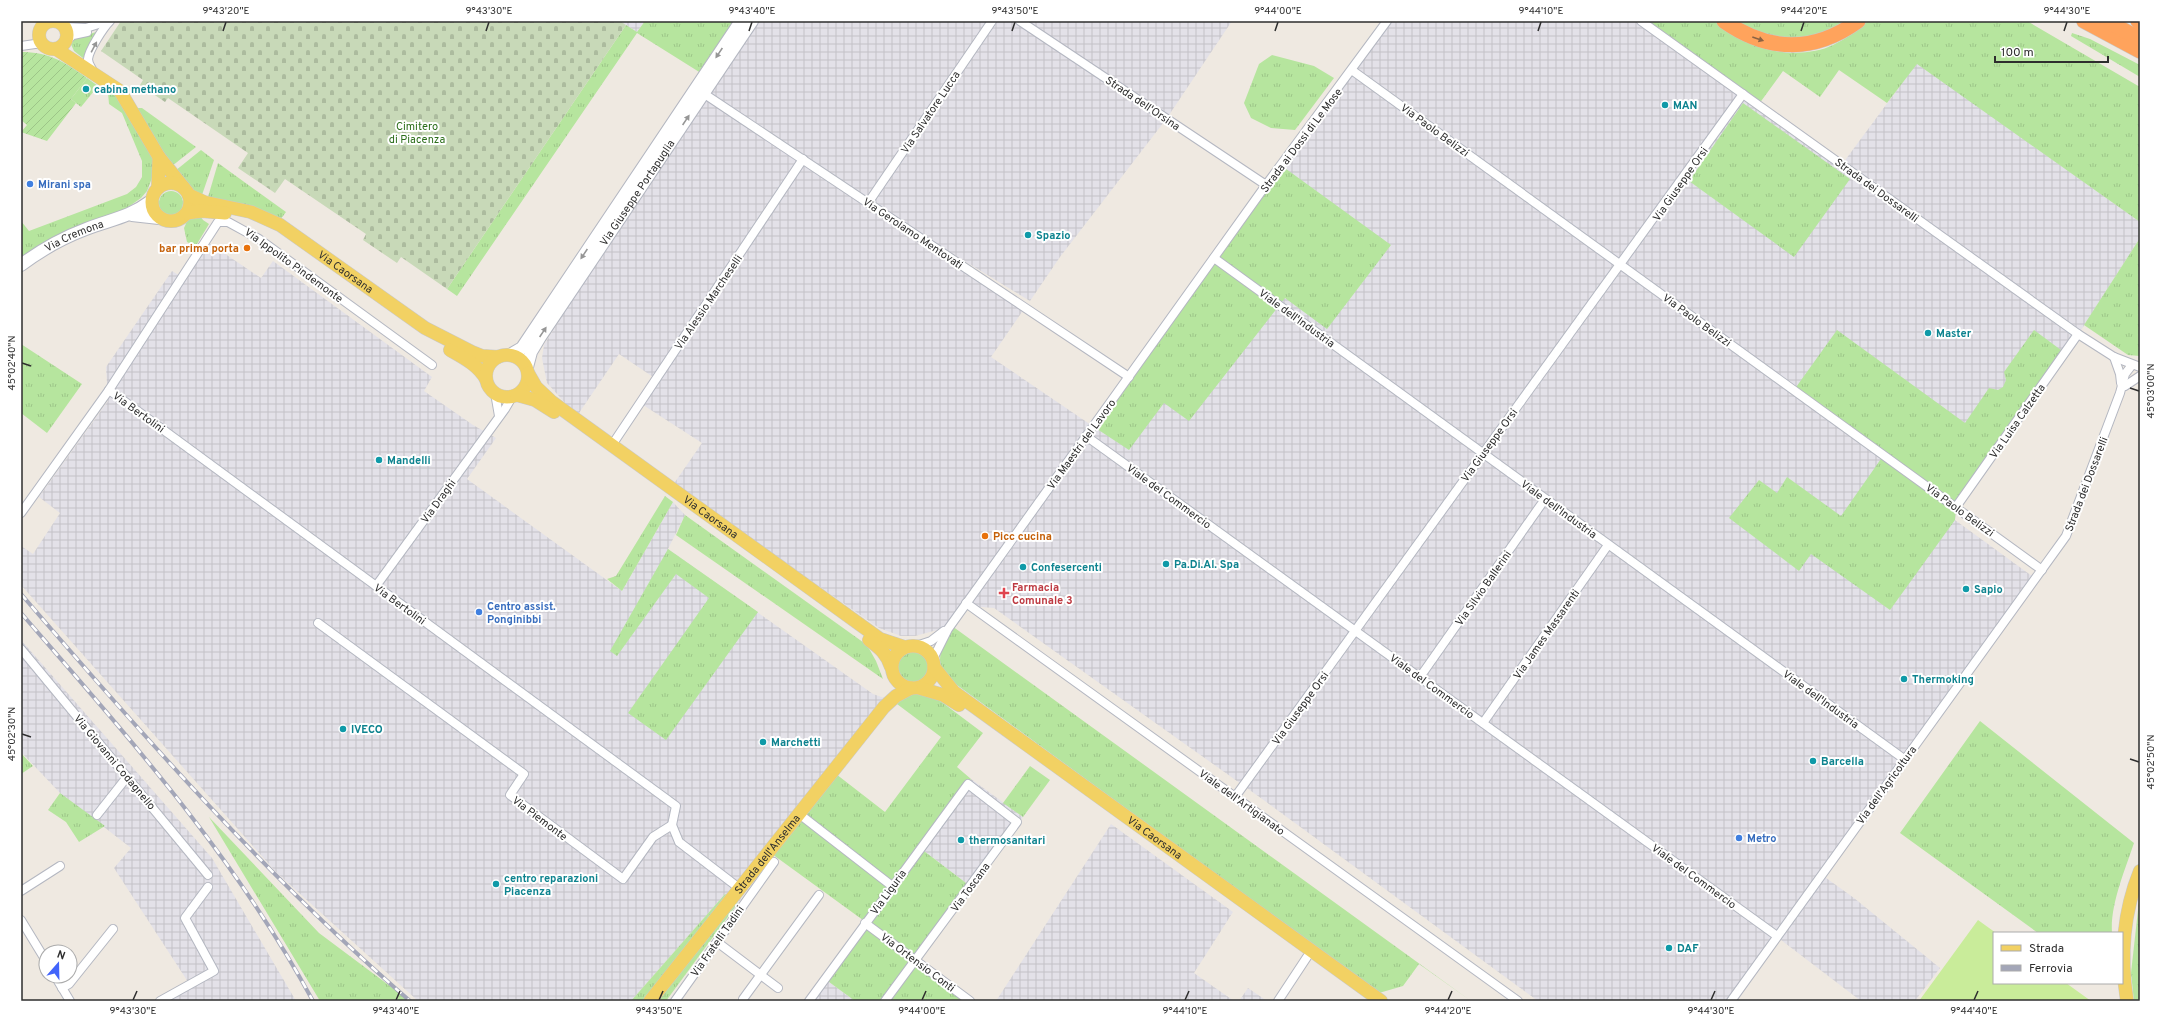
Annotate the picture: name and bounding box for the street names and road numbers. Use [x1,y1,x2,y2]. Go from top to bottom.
street label: Via Salvatore Lucca [898,69,964,156]
street label: Strada dell'Orsina [1102,74,1183,134]
street label: Strada ai Dossi di Le Mose [1258,86,1346,196]
street label: Via Paolo Belizzi [1397,101,1472,160]
street label: Via Giuseppe Portapuglia [597,137,678,249]
street label: Via Giuseppe Orsi [1650,145,1712,224]
street label: Strada dei Dossarelli [1832,156,1921,226]
street label: Via Gerolamo Mentovati [860,195,965,273]
street label: Via Cremona [42,217,106,255]
street label: Via Ippolito Pindemonte [241,225,345,306]
street label: Via Caorsana [315,248,376,297]
street label: Via Alessio Marcheselli [672,252,746,353]
street label: Viale dell'Industria [1256,286,1337,351]
street label: Via Paolo Belizzi [1659,291,1734,350]
street label: Via Luisa Calzetta [1987,381,2049,462]
street label: Via Bertolini [110,389,167,436]
street label: Via Maestri del Lavoro [1044,397,1119,492]
street label: Via Giuseppe Orsi [1459,406,1521,485]
street label: Strada dei Dossarelli [2062,435,2111,534]
street label: Viale del Commercio [1123,461,1214,532]
street label: Via Draghi [418,477,459,526]
street label: Viale dell'Industria [1518,477,1599,542]
street label: Via Paolo Belizzi [1922,481,1997,540]
street label: Via Caorsana [680,493,741,542]
street label: Via Silvio Ballerini [1453,548,1515,629]
street label: Via Bertolini [371,581,428,628]
street label: Via James Massarenti [1511,587,1583,682]
street label: Viale del Commercio [1386,651,1477,722]
street label: Viale dell'Industria [1780,667,1861,732]
street label: Via Giuseppe Orsi [1270,669,1332,748]
street label: Via Giovanni Codagnello [70,712,158,813]
street label: Via dell'Agricoltura [1854,743,1920,828]
street label: Viale dell'Artigianato [1196,767,1287,839]
street label: Via Piemonte [509,793,570,844]
street label: Strada dell'Anselma [732,812,804,897]
street label: Via Caorsana [1124,814,1185,863]
street label: Viale del Commercio [1648,841,1739,912]
street label: Via Toscana [948,860,994,915]
street label: Via Liguria [868,867,910,918]
street label: Via Fratelli Tadini [688,903,748,980]
street label: Via Ortensio Conti [877,930,957,995]

